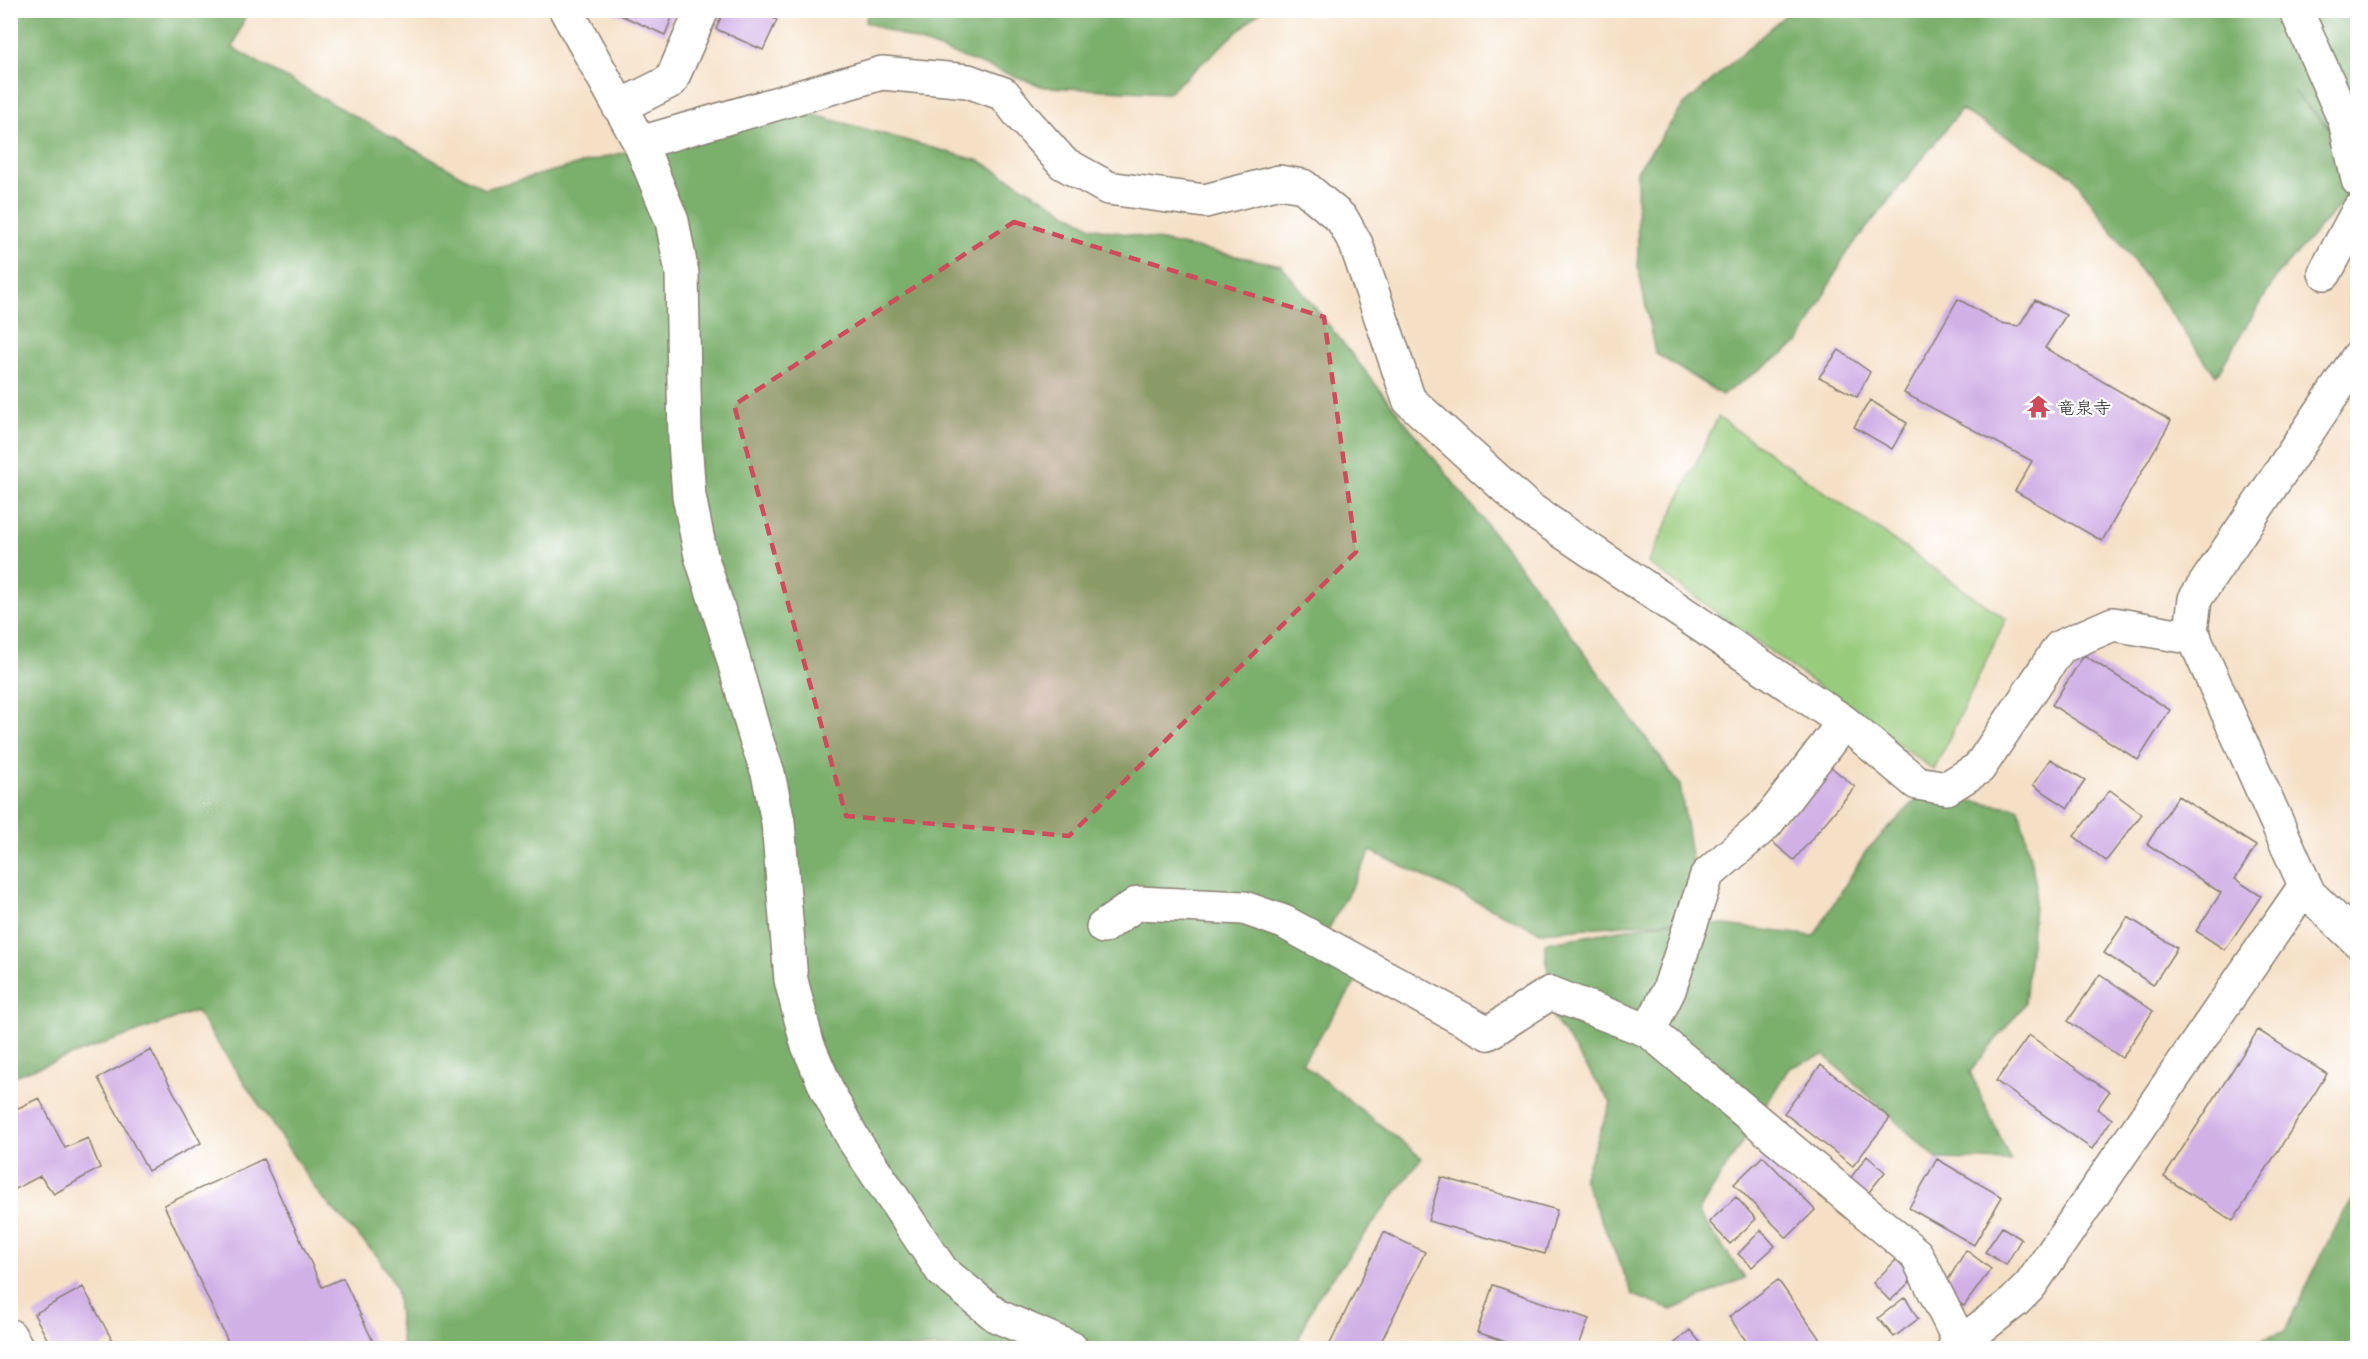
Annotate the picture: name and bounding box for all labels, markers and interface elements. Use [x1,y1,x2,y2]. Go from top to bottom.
temple icon: 竜泉寺 [2026,394,2052,420]
place label: 竜泉寺 [2057,396,2111,419]

